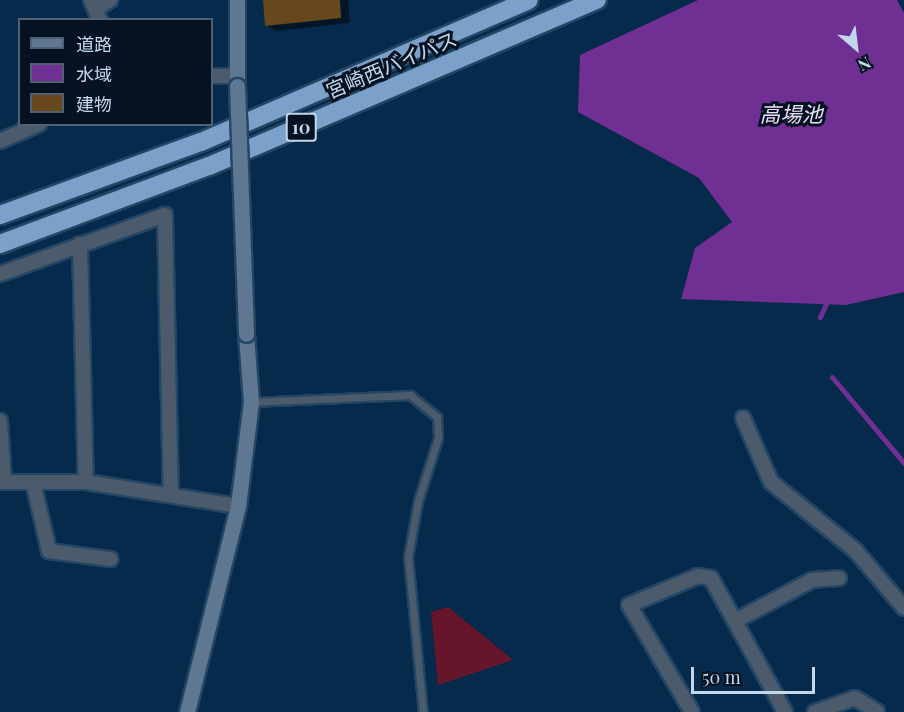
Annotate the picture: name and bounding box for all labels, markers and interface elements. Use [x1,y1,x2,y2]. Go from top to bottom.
legend [18,18,213,126]
north arrow [826,18,886,78]
street label: 宮崎西バイパス [322,26,460,102]
text: 道路 [76,32,112,56]
text: N [855,52,875,76]
text: 水域 [76,62,112,86]
text: 建物 [76,92,112,116]
water label: 高場池 [760,100,822,126]
road number: 10 [284,112,318,142]
scale bar [694,655,818,693]
text: 50 m [702,665,741,689]

